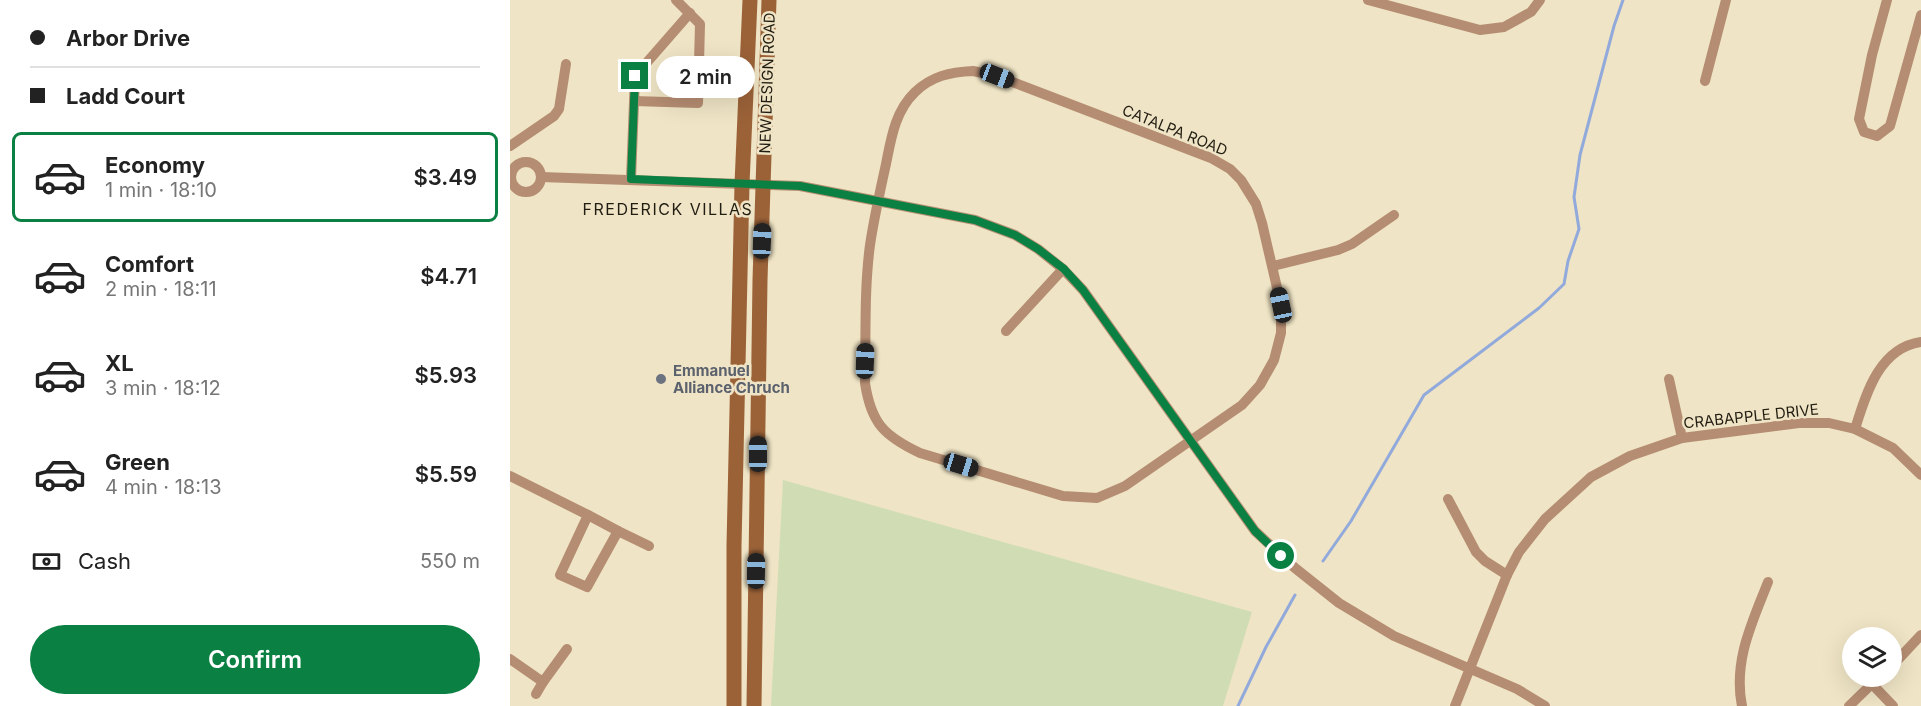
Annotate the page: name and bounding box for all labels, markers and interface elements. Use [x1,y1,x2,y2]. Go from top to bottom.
street label: NEW DESIGN ROAD [755,12,779,154]
text: Arbor Drive [66,25,190,51]
callout: 2 min [656,55,755,97]
car [977,61,1017,91]
route end [621,62,648,89]
text: 2 min [679,65,732,89]
text: Ladd Court [66,83,185,109]
street label: CATALPA ROAD [1120,100,1230,160]
icon: car [33,150,87,204]
text: Economy [105,152,205,178]
text: $3.49 [413,164,477,190]
text: 1 min · 18:10 [105,178,217,202]
district label: FREDERICK VILLAS [583,199,753,219]
car [752,223,772,259]
icon: car [33,249,87,303]
text: Comfort [105,251,194,277]
text: $4.71 [420,263,477,289]
text: 2 min · 18:11 [105,277,217,301]
car [1268,286,1294,324]
car [855,343,875,379]
icon: car [33,348,87,402]
text: XL [105,350,134,376]
place label: Emmanuel Alliance Chruch [673,361,790,397]
text: $5.93 [415,362,477,388]
marker: Emmanuel Alliance Chruch [654,372,668,386]
text: 3 min · 18:12 [105,376,221,400]
street label: CRABAPPLE DRIVE [1682,399,1820,433]
car [749,436,767,472]
icon: car [33,447,87,501]
text: Green [105,449,170,475]
car [941,451,981,479]
text: $5.59 [415,461,477,487]
text: 4 min · 18:13 [105,475,222,499]
route start [1267,542,1294,569]
icon: cash [30,545,63,578]
text: Cash [78,548,131,574]
text: 550 m [420,549,480,573]
car [747,553,765,589]
button: Confirm [30,625,480,694]
map controls [1842,627,1902,687]
button: layers [1842,627,1902,687]

